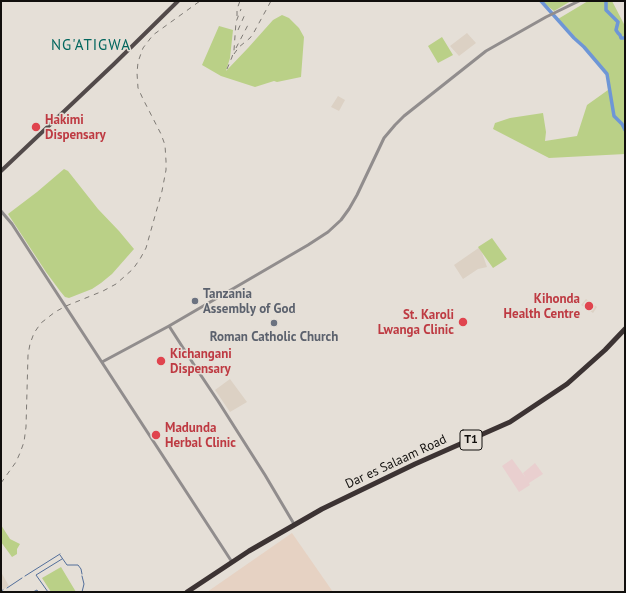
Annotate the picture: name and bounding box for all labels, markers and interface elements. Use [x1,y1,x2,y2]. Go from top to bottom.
district label: NG'ATIGWA [51,37,131,55]
place label: Hakimi Dispensary [45,112,106,143]
marker: Hakimi Dispensary [30,121,42,133]
place label: Tanzania Assembly of God [203,286,295,317]
place label: Kihonda Health Centre [504,291,580,322]
marker: Tanzania Assembly of God [190,296,200,306]
marker: Kihonda Health Centre [583,300,595,312]
place label: St. Karoli Lwanga Clinic [378,307,454,338]
marker: St. Karoli Lwanga Clinic [457,316,469,328]
marker: Roman Catholic Church [269,318,279,328]
place label: Roman Catholic Church [210,329,338,345]
place label: Kichangani Dispensary [170,346,232,377]
marker: Kichangani Dispensary [155,355,167,367]
place label: Madunda Herbal Clinic [165,420,236,451]
marker: Madunda Herbal Clinic [150,429,162,441]
road number: T1 [460,430,482,450]
street label: Dar es Salaam Road [343,432,449,492]

